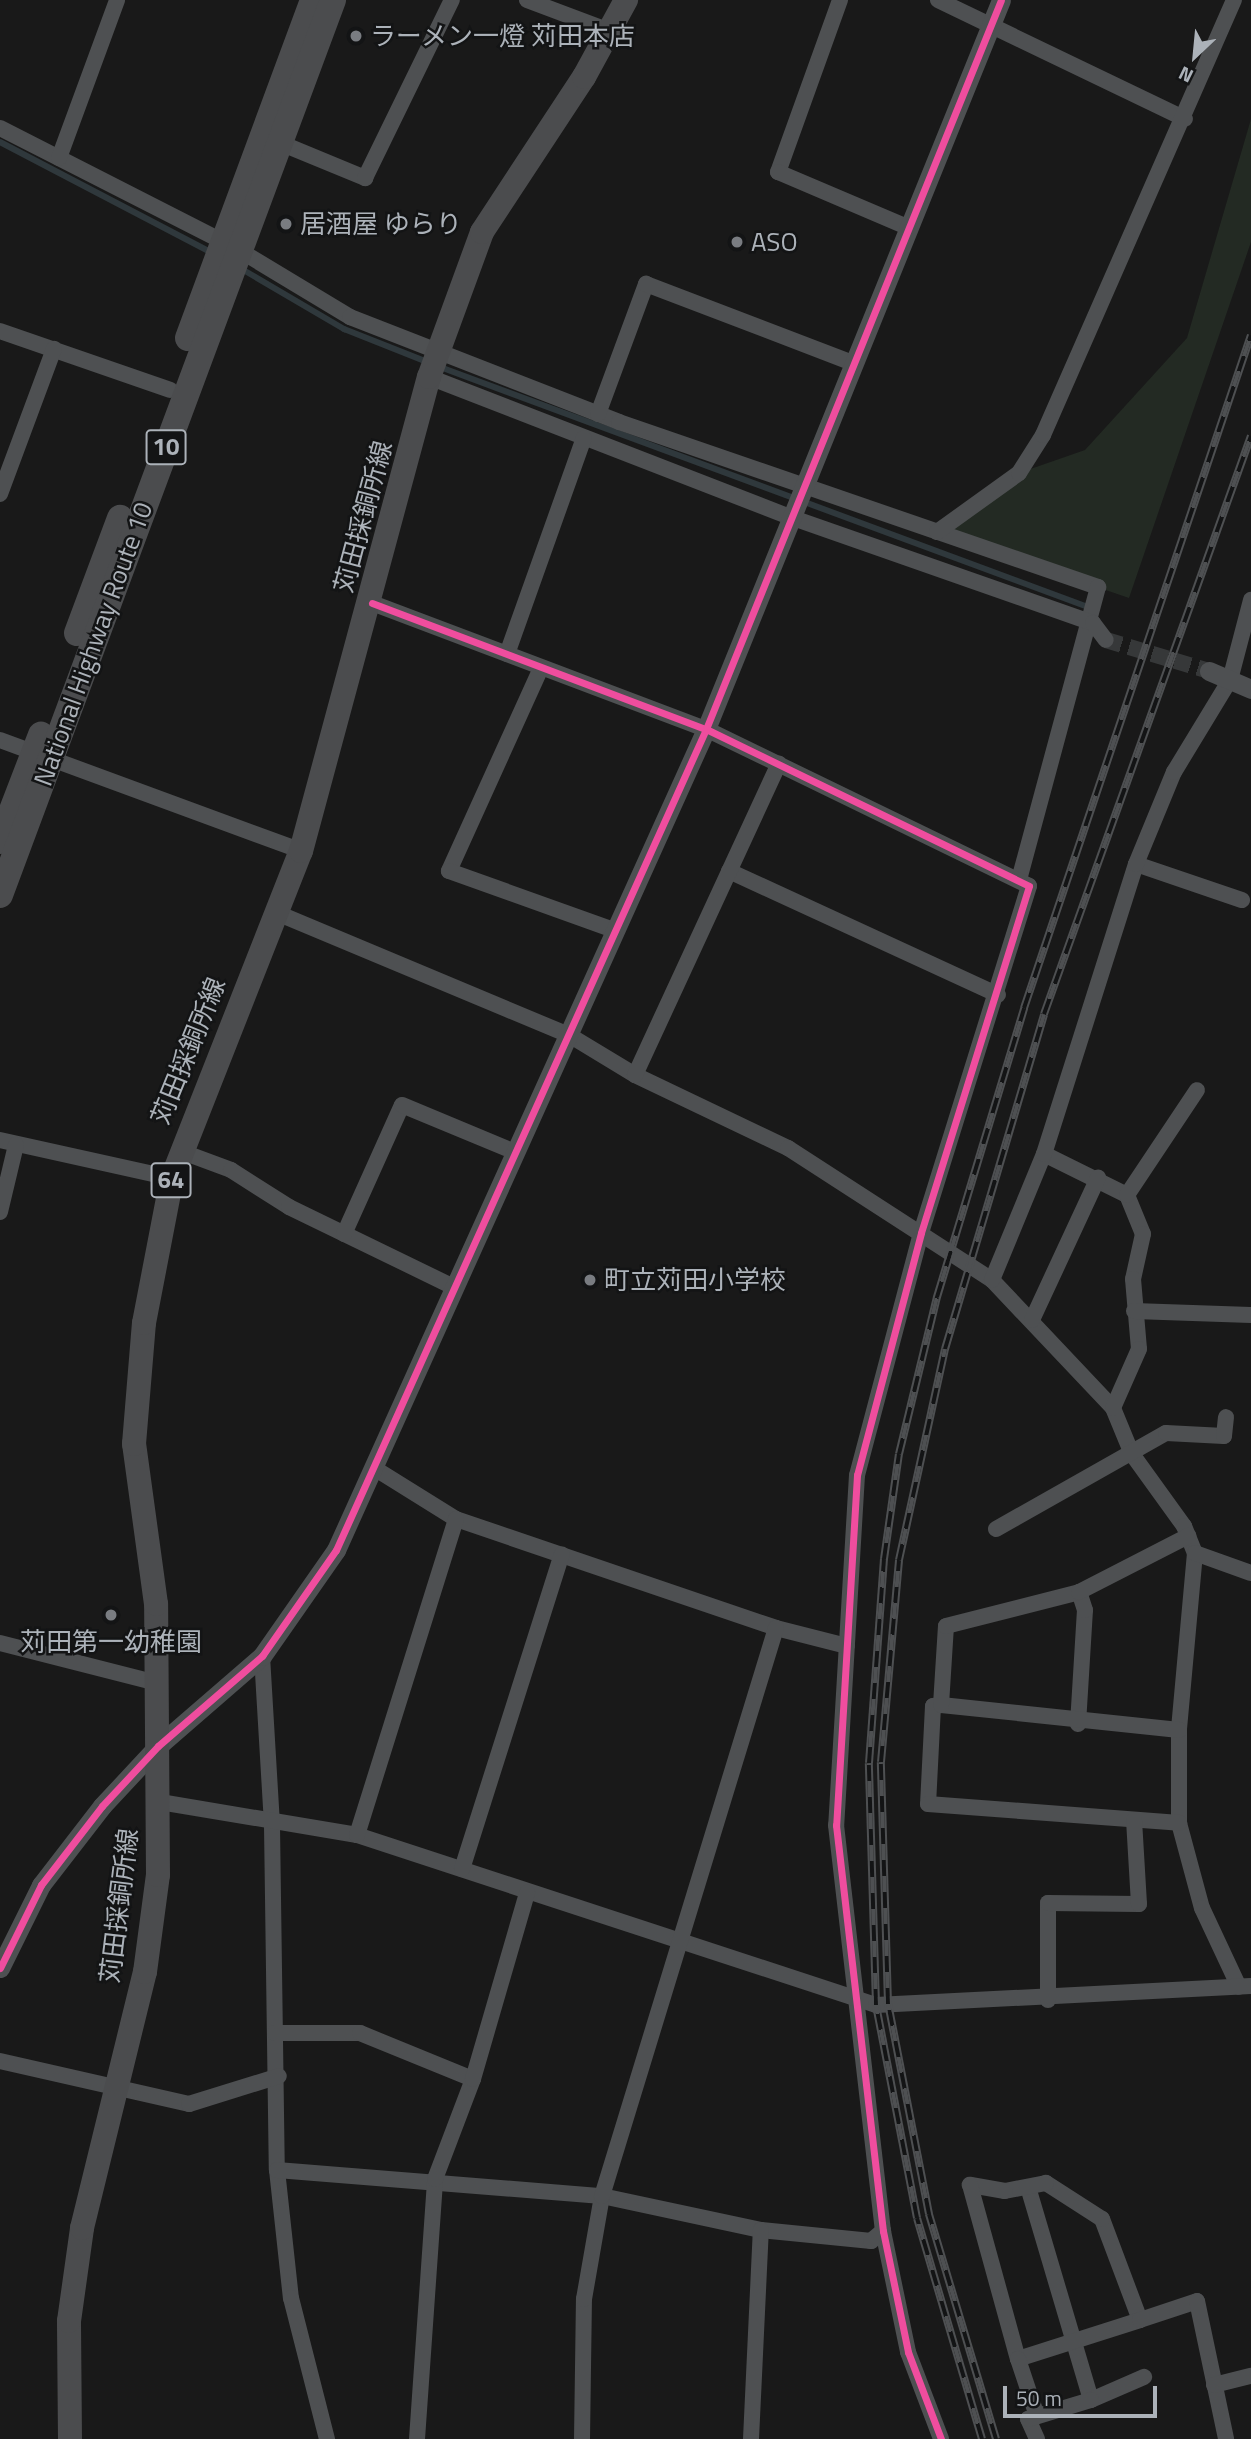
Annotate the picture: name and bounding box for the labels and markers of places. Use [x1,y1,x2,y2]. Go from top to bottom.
place label: ラーメン一燈 苅田本店 [370,20,636,52]
marker: ラーメン一燈 苅田本店 [348,28,364,44]
place label: 居酒屋 ゆらり [300,208,462,240]
marker: 居酒屋 ゆらり [278,216,294,232]
place label: ASO [751,226,798,258]
marker: ASO [729,234,745,250]
place label: 町立苅田小学校 [604,1264,786,1296]
marker: 町立苅田小学校 [582,1272,598,1288]
marker: 苅田第一幼稚園 [103,1607,119,1623]
place label: 苅田第一幼稚園 [20,1626,202,1658]

